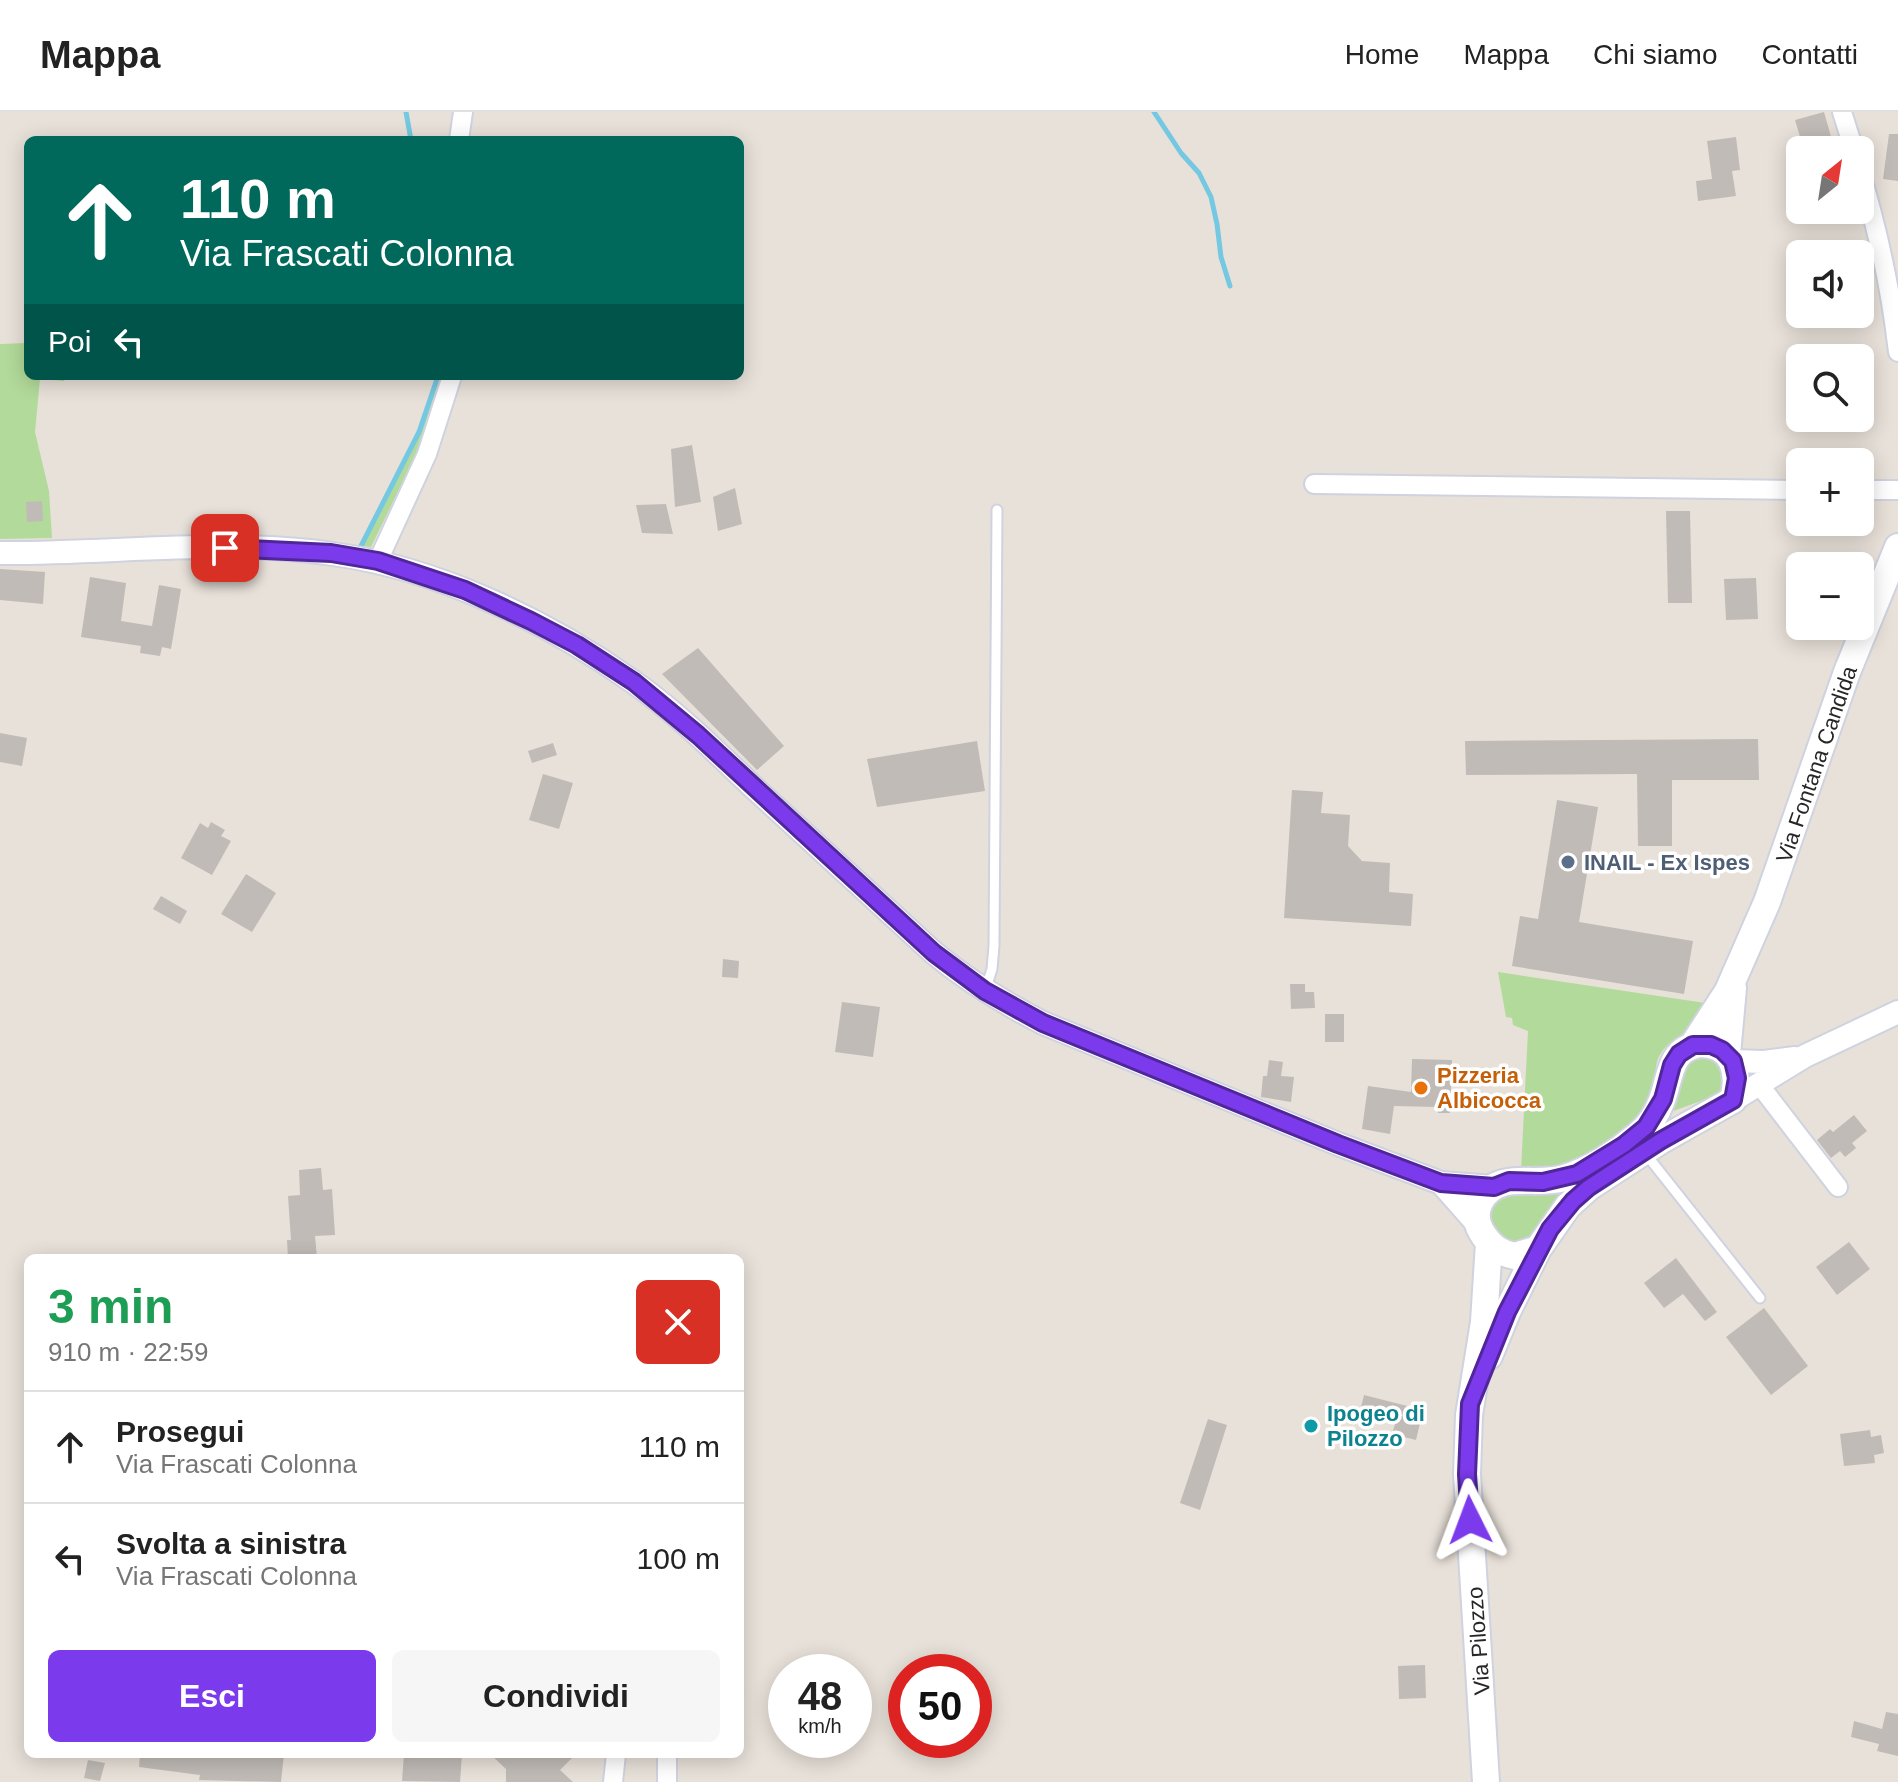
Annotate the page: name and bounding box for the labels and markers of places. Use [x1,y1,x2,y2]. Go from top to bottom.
pin [191,514,259,582]
place label: INAIL - Ex Ispes [1584,850,1750,875]
marker: INAIL - Ex Ispes [1559,853,1577,871]
place label: Pizzeria Albicocca [1437,1063,1542,1113]
marker: Pizzeria Albicocca [1412,1079,1430,1097]
place label: Ipogeo di Pilozzo [1327,1401,1425,1451]
marker: Ipogeo di Pilozzo [1302,1417,1320,1435]

